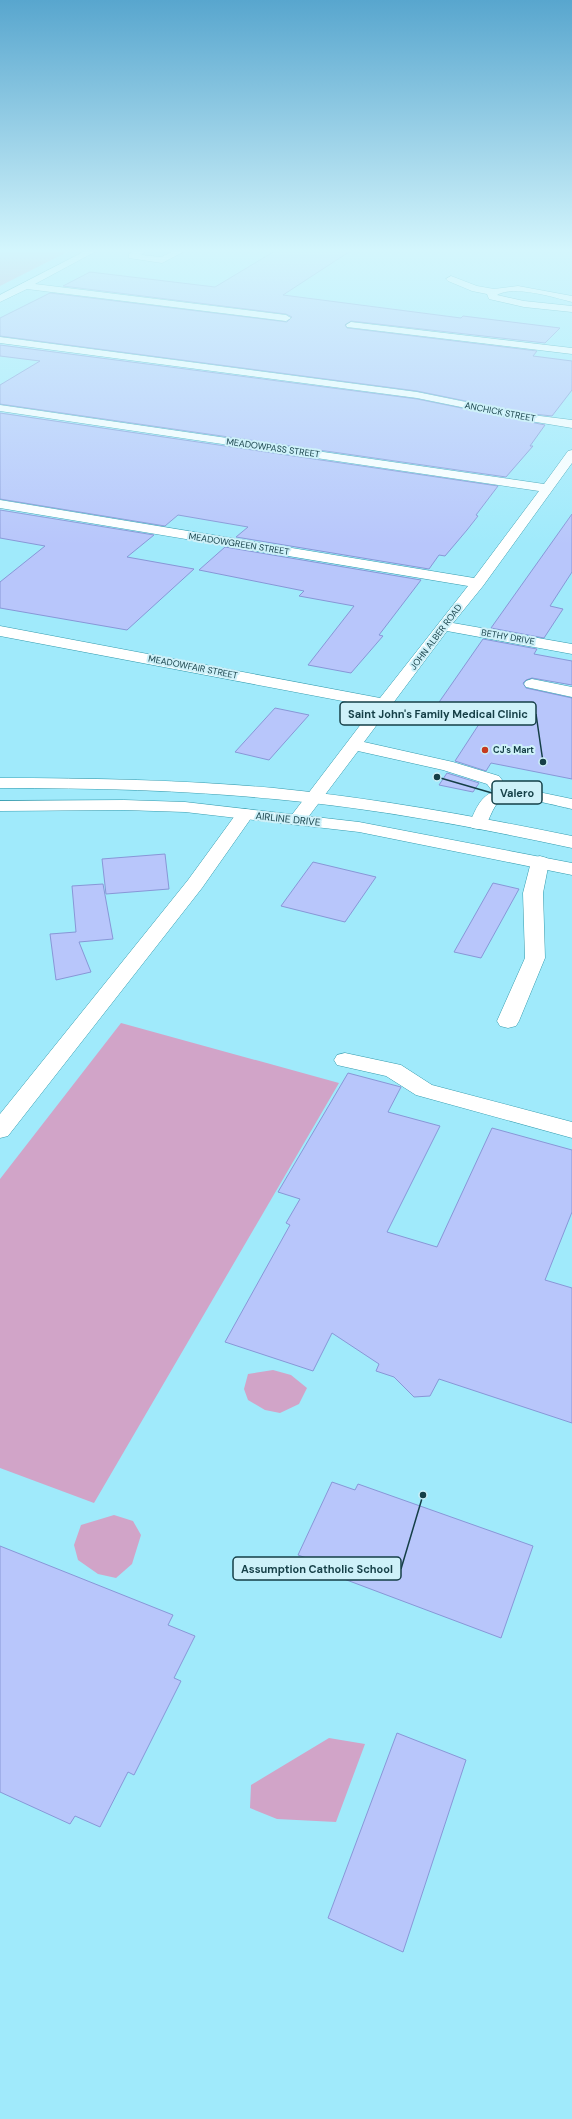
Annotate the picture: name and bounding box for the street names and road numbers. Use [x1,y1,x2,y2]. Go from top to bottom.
street label: ANCHICK STREET [464,399,536,425]
street label: MEADOWPASS STREET [226,436,320,460]
street label: MEADOWGREEN STREET [188,530,290,558]
street label: JOHN ALBER ROAD [407,602,465,672]
street label: BETHY DRIVE [480,626,536,648]
street label: MEADOWFAIR STREET [147,652,239,682]
street label: AIRLINE DRIVE [255,809,321,829]

